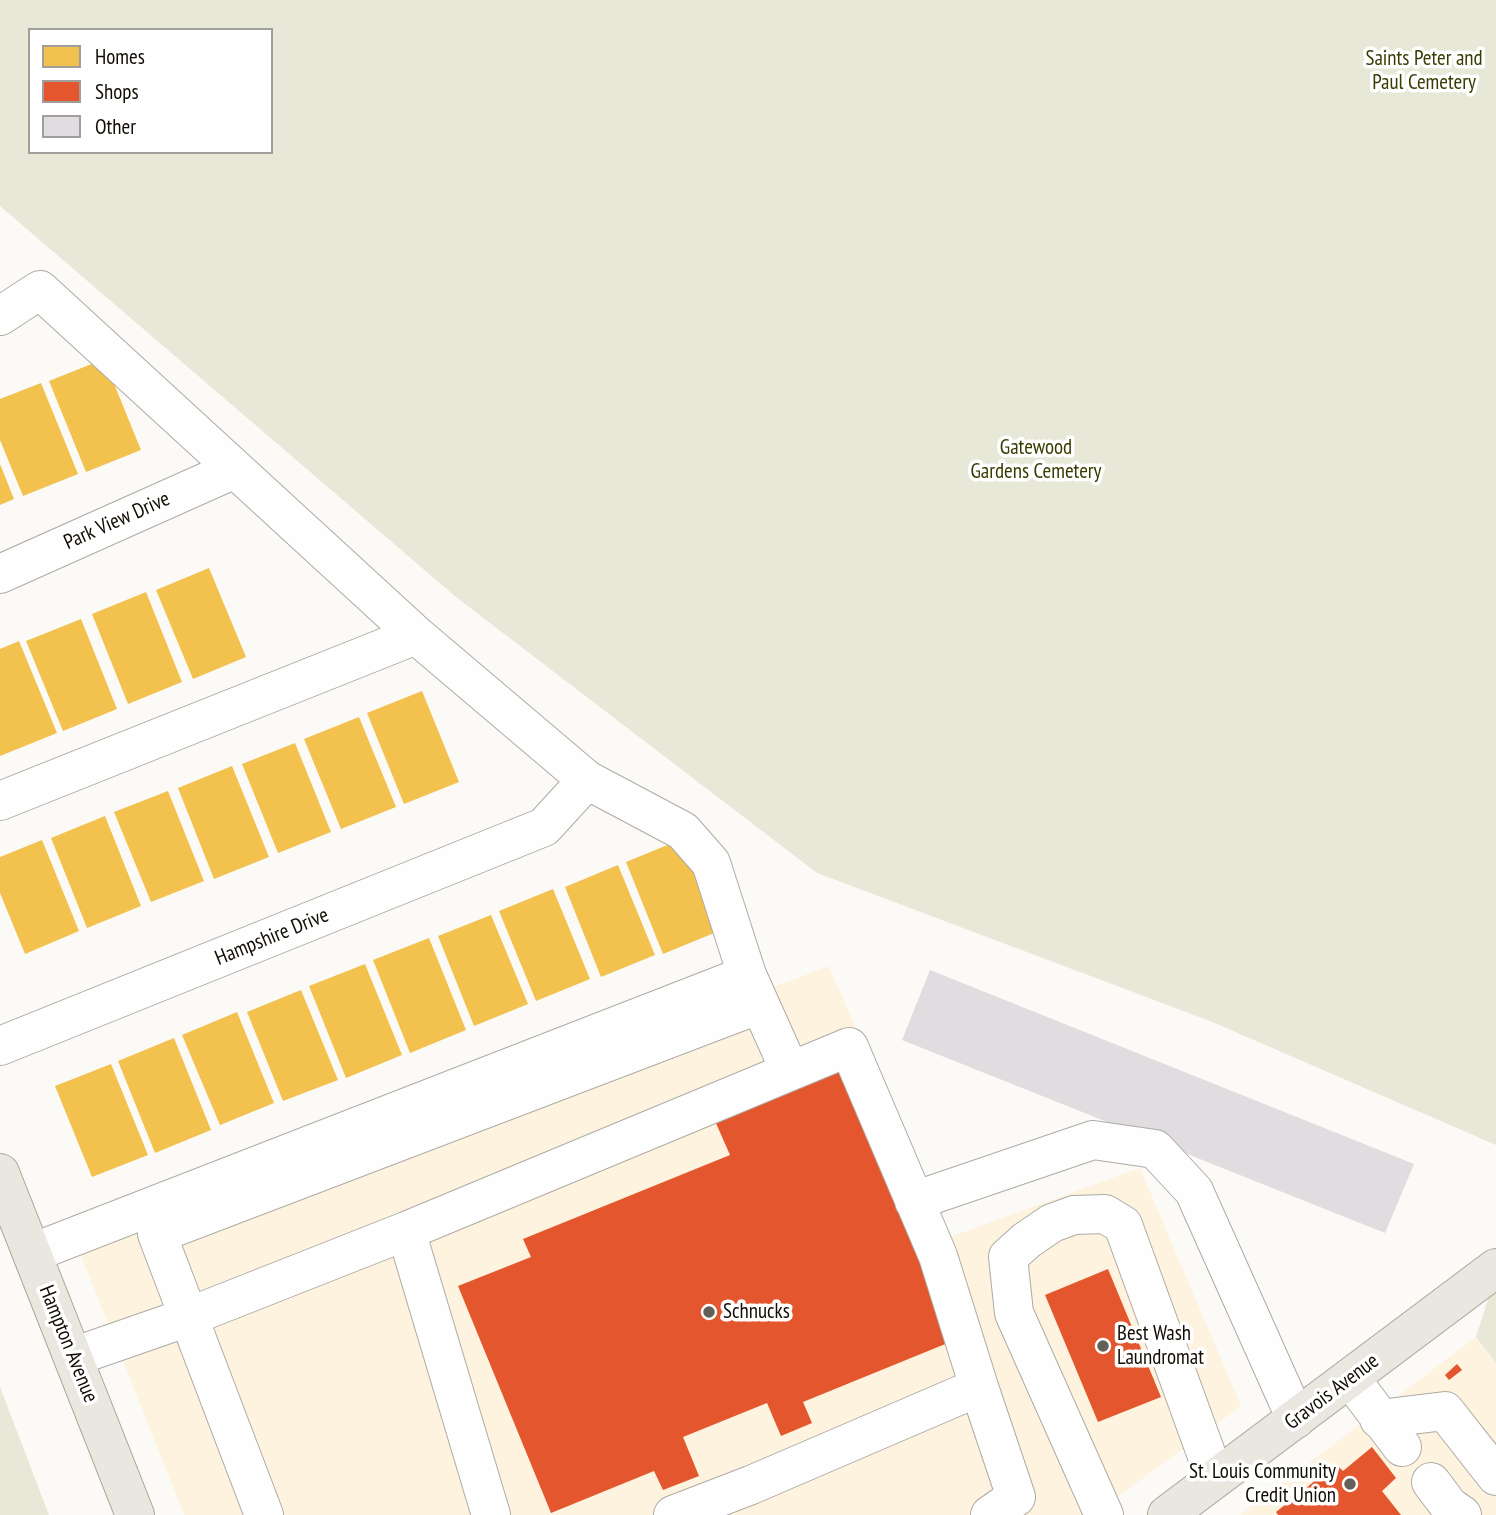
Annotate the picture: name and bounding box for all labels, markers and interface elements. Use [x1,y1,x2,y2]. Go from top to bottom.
legend [28,28,273,154]
text: Homes [95,43,145,70]
park label: Saints Peter and Paul Cemetery [1365,46,1483,96]
text: Shops [95,78,139,105]
text: Other [95,113,136,140]
park label: Gatewood Gardens Cemetery [971,435,1101,485]
street label: Park View Drive [60,486,174,556]
street label: Hampshire Drive [211,903,333,971]
street label: Hampton Avenue [33,1282,103,1406]
place label: Schnucks [723,1299,790,1325]
marker: Schnucks [701,1304,717,1320]
place label: Best Wash Laundromat [1117,1321,1204,1371]
marker: Best Wash Laundromat [1095,1338,1111,1354]
street label: Gravois Avenue [1280,1349,1384,1435]
place label: St. Louis Community Credit Union [1189,1459,1336,1509]
marker: St. Louis Community Credit Union [1342,1476,1358,1492]

